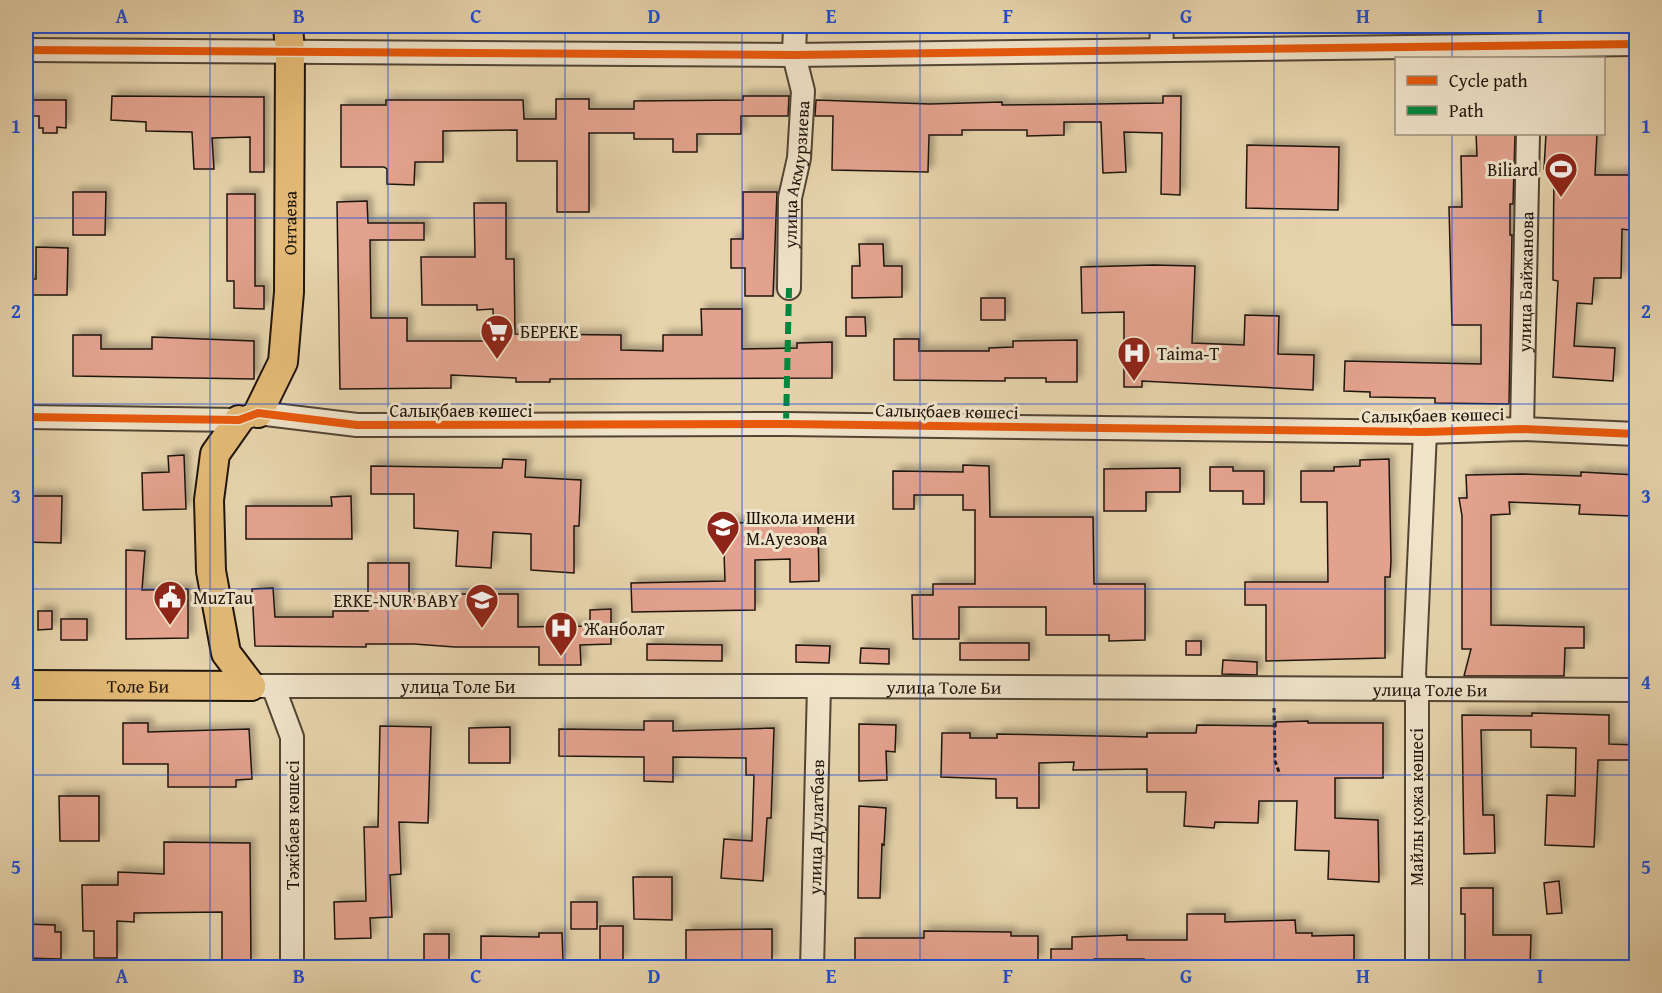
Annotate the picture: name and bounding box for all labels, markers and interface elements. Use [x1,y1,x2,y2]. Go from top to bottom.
text: A [116,1,129,30]
text: B [293,1,305,30]
text: C [470,1,482,30]
text: D [647,1,661,30]
text: E [826,1,837,30]
text: F [1003,1,1013,30]
text: G [1180,1,1192,30]
text: H [1356,1,1370,30]
text: I [1537,1,1543,30]
legend [1395,57,1605,135]
text: Cycle path [1449,67,1528,94]
text: Path [1449,97,1484,124]
street label: улица Акмурзиева [776,99,816,250]
text: 1 [11,111,21,140]
text: 1 [1641,111,1651,140]
sports icon: Biliard [1543,151,1579,198]
place label: Biliard [1487,156,1538,183]
street label: Онтаева [276,190,303,255]
street label: улица Байжанова [1510,211,1540,354]
text: 2 [11,296,21,325]
text: 2 [1641,296,1651,325]
supermarket icon: БЕРЕКЕ [479,313,515,360]
place label: БЕРЕКЕ [520,318,578,345]
hospital icon: Taima-T [1116,335,1152,382]
place label: Taima-T [1157,340,1219,367]
street label: Салықбаев көшесі [875,396,1019,426]
street label: Салықбаев көшесі [389,397,533,424]
street label: Салықбаев көшесі [1361,400,1505,430]
text: 3 [11,481,21,510]
text: 3 [1641,481,1651,510]
place label: Школа имени М.Ауезова [746,504,856,552]
school or university icon: Школа имени М.Ауезова [705,509,741,556]
public building icon: MuzTau [152,579,188,626]
school or university icon: ERKE-NUR BABY [464,582,500,629]
place label: MuzTau [193,584,253,611]
place label: ERKE-NUR BABY [334,587,459,614]
hospital icon: Жанболат [543,610,579,657]
place label: Жанболат [583,615,665,642]
text: 4 [11,667,21,696]
text: 4 [1641,667,1651,696]
street label: Толе Би [107,672,170,699]
street label: улица Толе Би [399,673,516,700]
street label: улица Толе Би [885,673,1002,700]
street label: улица Толе Би [1371,675,1488,703]
street label: Майлы қожа көшесі [1403,728,1430,886]
street label: улица Дулатбаев [800,759,831,896]
street label: Тәжібаев көшесі [279,760,306,890]
text: 5 [11,852,21,881]
text: 5 [1641,852,1651,881]
text: A [116,961,129,990]
text: B [293,961,305,990]
text: C [470,961,482,990]
text: D [647,961,661,990]
text: E [826,961,837,990]
text: F [1003,961,1013,990]
text: G [1180,961,1192,990]
text: H [1356,961,1370,990]
text: I [1537,961,1543,990]

